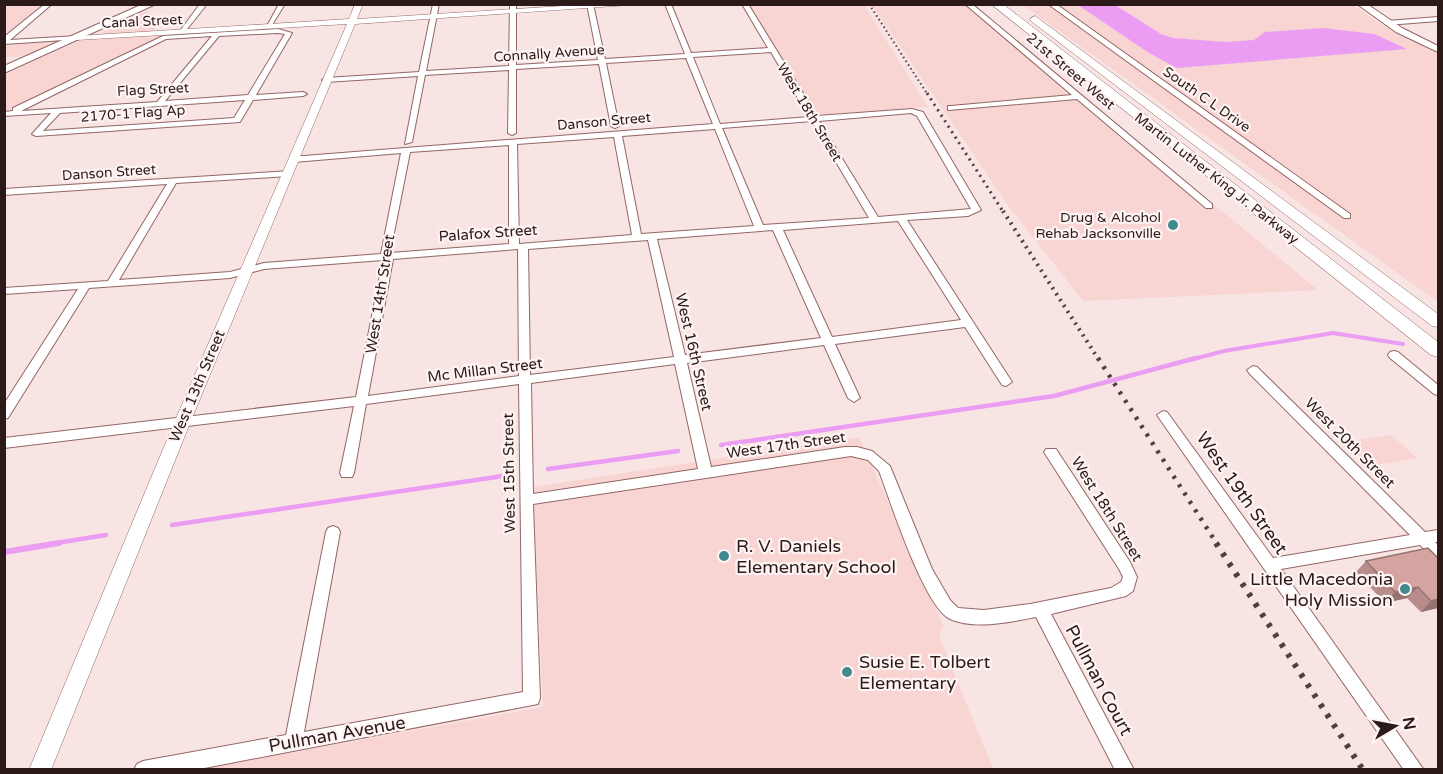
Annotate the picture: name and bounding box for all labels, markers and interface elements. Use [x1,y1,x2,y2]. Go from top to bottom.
street label: Canal Street [101,11,184,32]
street label: 21st Street West [1023,29,1119,114]
street label: Connally Avenue [493,41,605,66]
street label: West 18th Street [773,60,846,165]
street label: South C L Drive [1160,63,1254,136]
street label: Flag Street [116,79,190,100]
street label: 2170-1 Flag Ap [80,101,186,126]
street label: Danson Street [556,109,652,134]
street label: Martin Luther King Jr. Parkway [1131,109,1303,248]
street label: Danson Street [61,161,157,184]
place label: Drug & Alcohol Rehab Jacksonville [1035,209,1161,242]
marker: Drug & Alcohol Rehab Jacksonville [1166,218,1180,232]
street label: Palafox Street [438,221,538,245]
street label: West 14th Street [362,233,398,355]
street label: West 16th Street [672,291,716,413]
street label: West 13th Street [165,327,229,445]
street label: Mc Millan Street [426,354,544,386]
street label: West 20th Street [1301,394,1399,492]
street label: West 15th Street [499,412,519,533]
street label: West 17th Street [725,428,847,462]
street label: West 19th Street [1192,428,1292,558]
street label: West 18th Street [1068,453,1147,565]
place label: R. V. Daniels Elementary School [736,535,896,578]
marker: R. V. Daniels Elementary School [717,549,731,563]
place label: Little Macedonia Holy Mission [1250,568,1393,611]
marker: Little Macedonia Holy Mission [1398,582,1412,596]
street label: Pullman Court [1061,621,1137,739]
place label: Susie E. Tolbert Elementary [859,651,990,694]
marker: Susie E. Tolbert Elementary [840,665,854,679]
north arrow [1365,696,1425,756]
street label: Pullman Avenue [267,711,407,757]
text: N [1398,716,1420,732]

